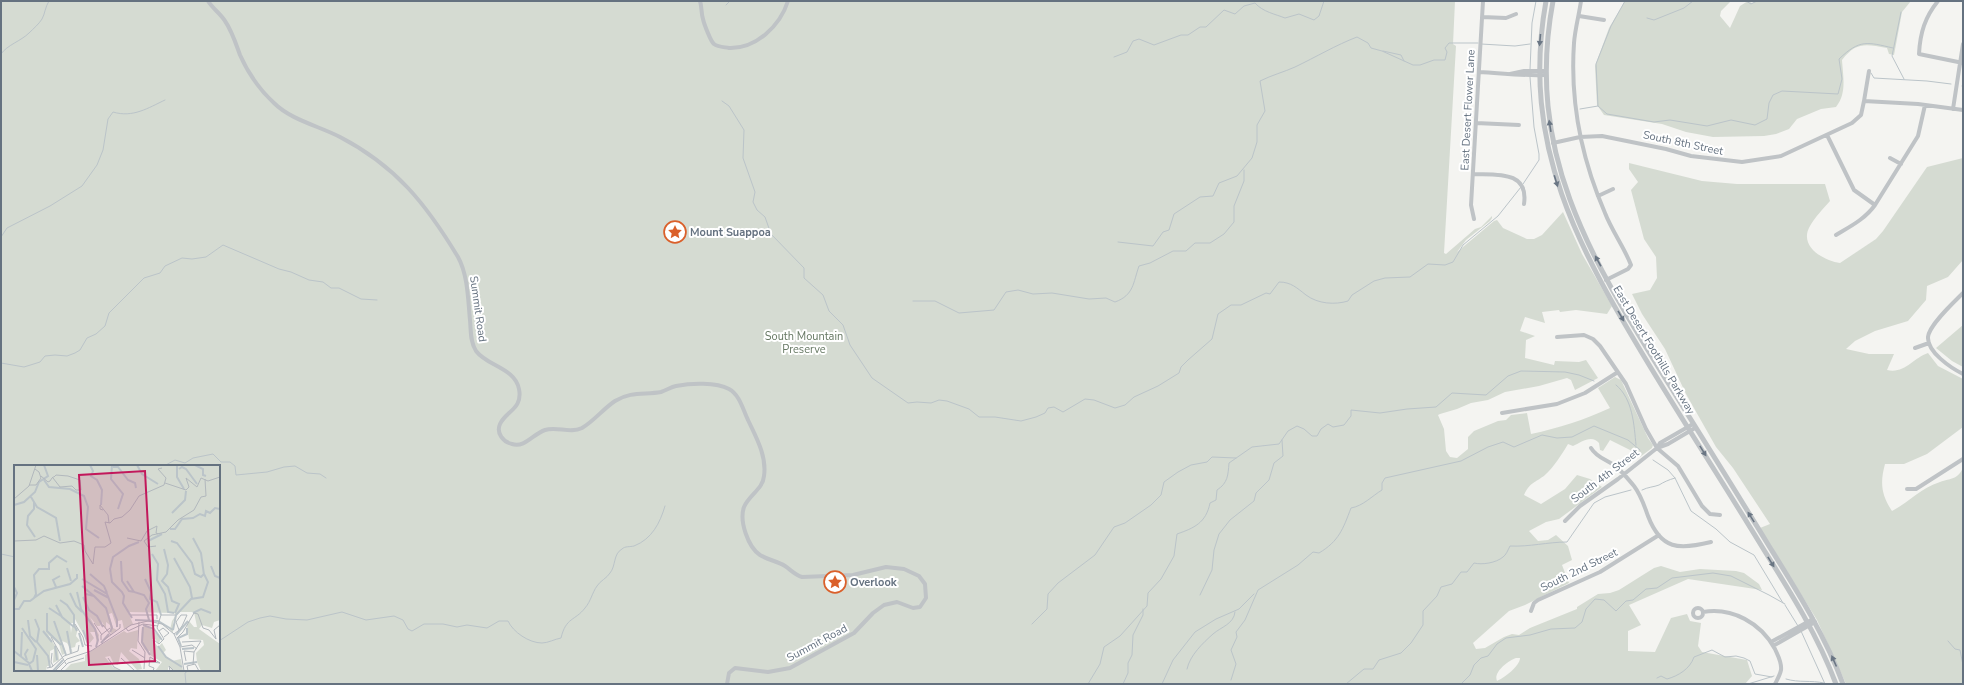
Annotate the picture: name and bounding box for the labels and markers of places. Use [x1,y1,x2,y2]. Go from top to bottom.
place icon: Mount Suappoa [662,219,688,245]
place label: Mount Suappoa [690,225,771,240]
place icon: Overlook [822,569,848,595]
place label: Overlook [850,575,898,590]

